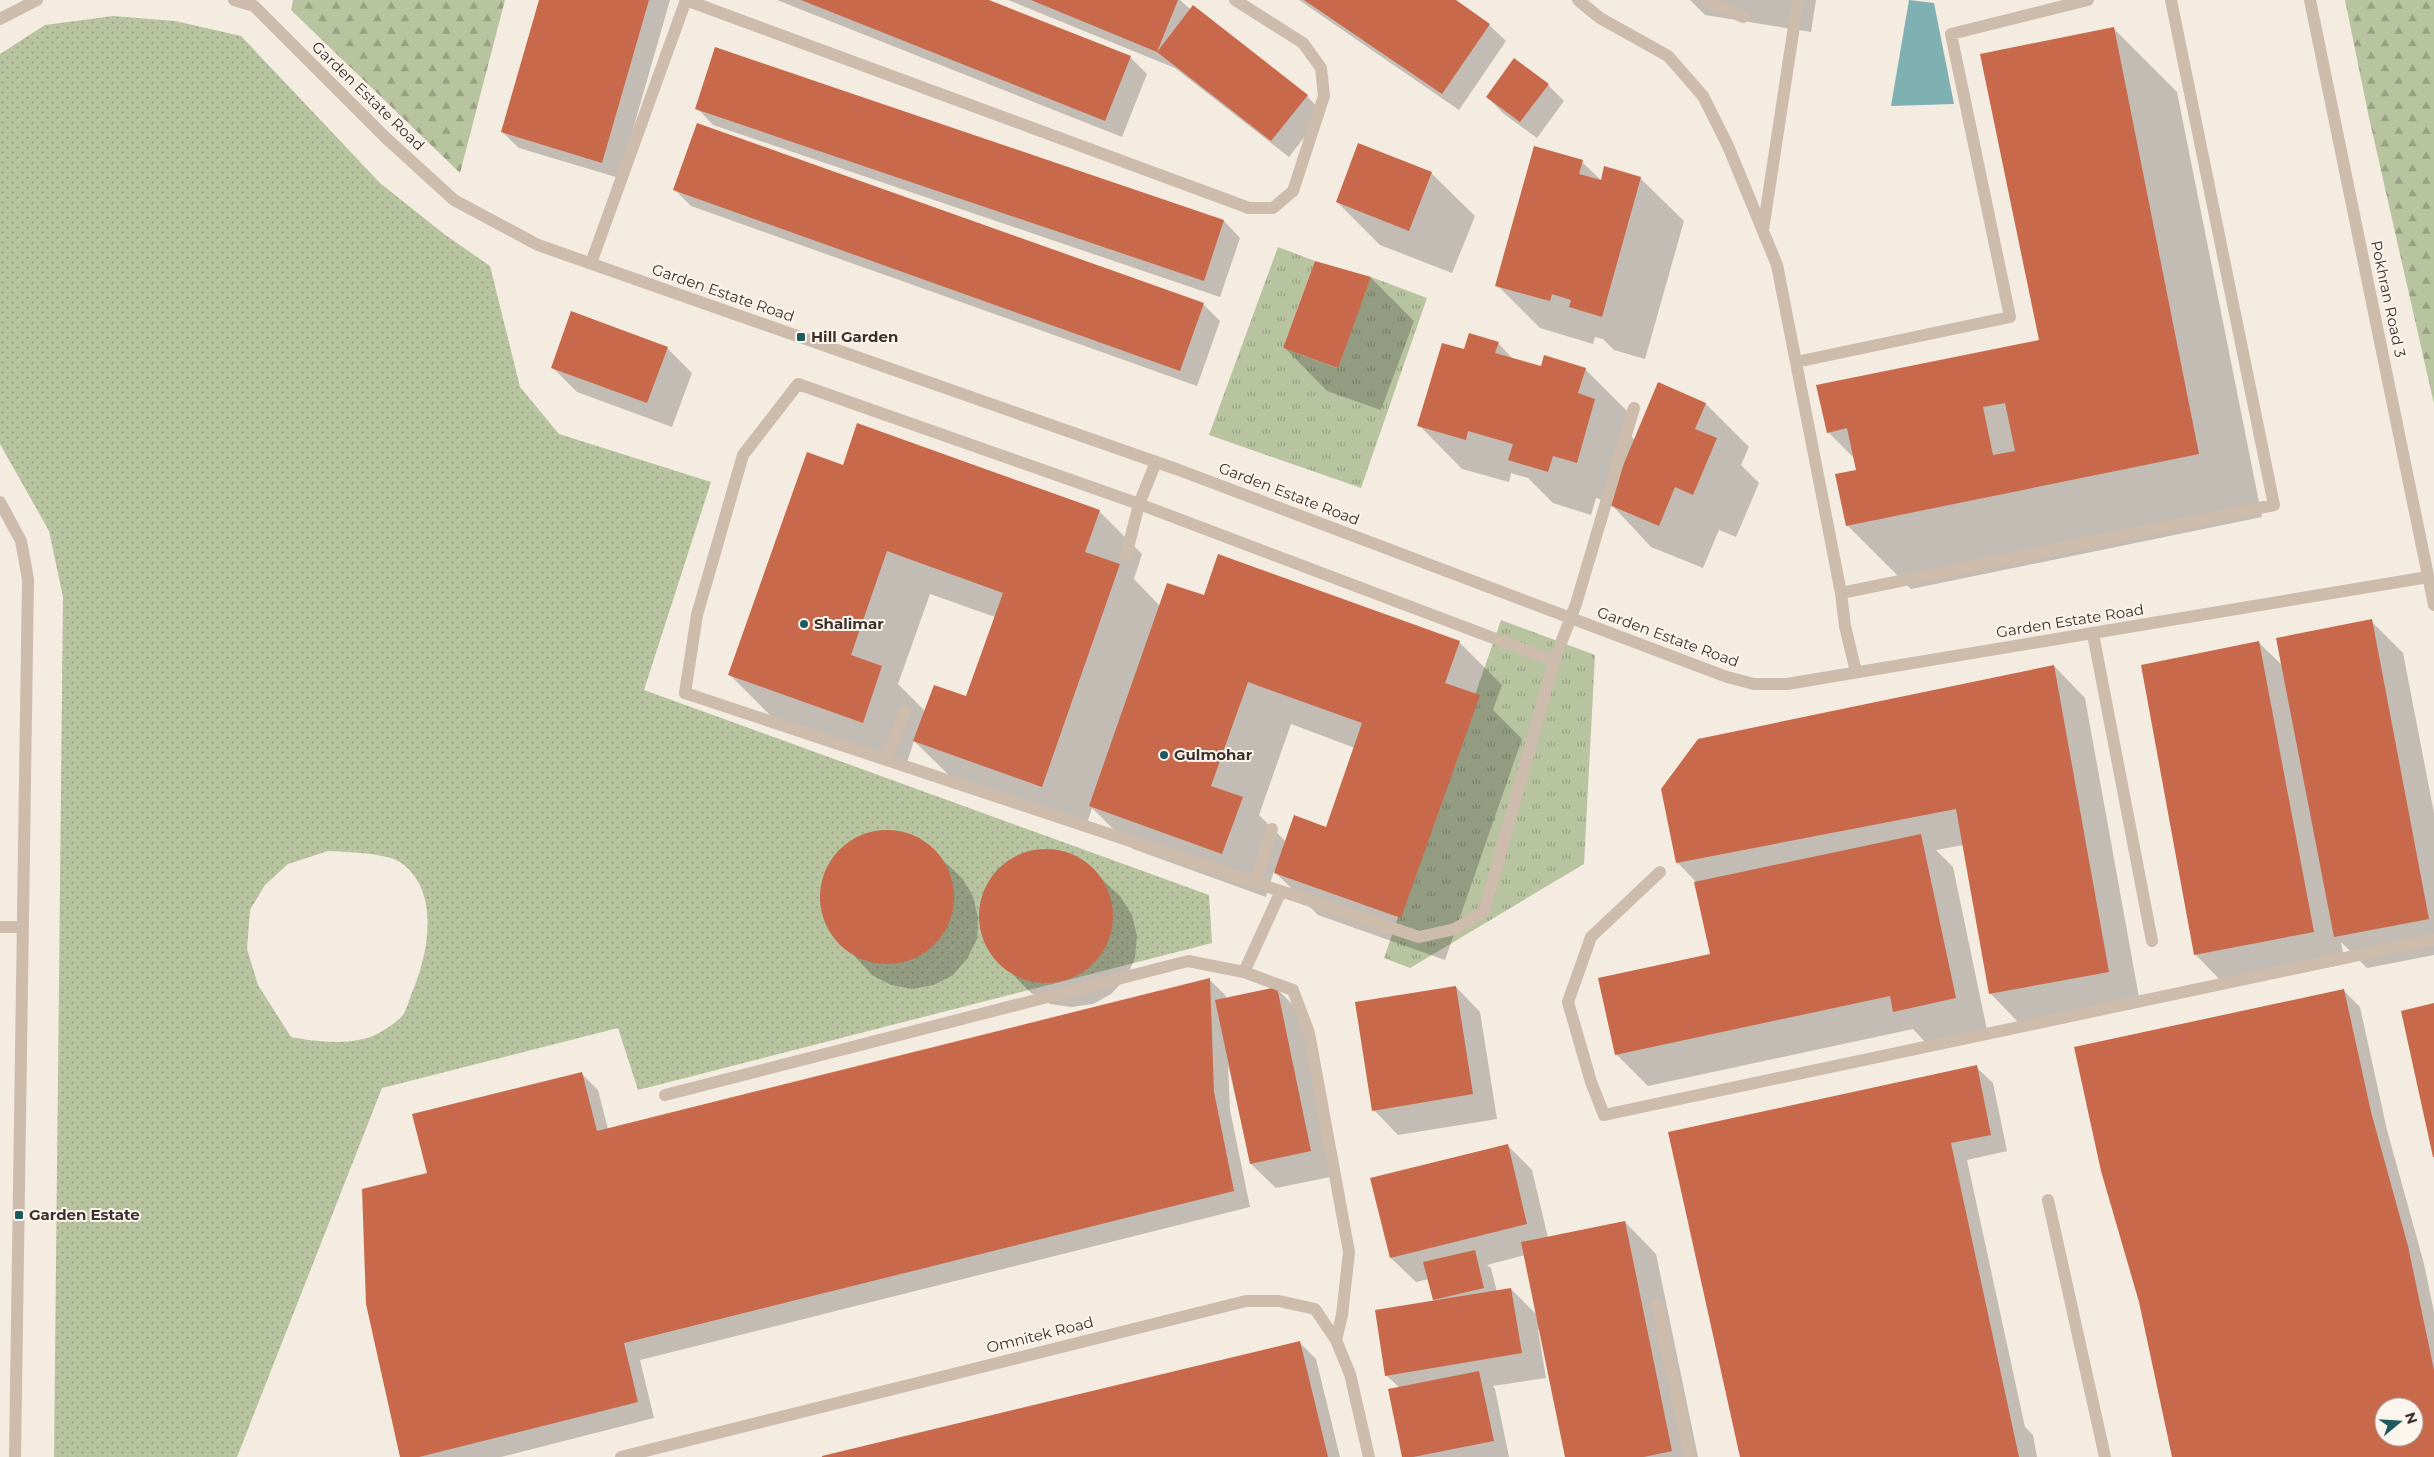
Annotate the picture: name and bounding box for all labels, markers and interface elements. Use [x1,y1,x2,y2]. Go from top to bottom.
street label: Garden Estate Road [308,37,429,154]
street label: Pokhran Road 3 [2367,239,2410,359]
street label: Garden Estate Road [649,259,797,326]
place label: Hill Garden [811,327,898,346]
marker: Hill Garden [795,331,807,343]
street label: Garden Estate Road [1216,458,1362,529]
street label: Garden Estate Road [1995,599,2145,642]
street label: Garden Estate Road [1595,602,1742,671]
place label: Shalimar [814,614,884,633]
marker: Shalimar [798,618,810,630]
place label: Gulmohar [1174,745,1253,764]
marker: Gulmohar [1158,749,1170,761]
place label: Garden Estate [29,1205,140,1224]
marker: Garden Estate [13,1209,25,1221]
street label: Omnitek Road [984,1312,1095,1357]
north arrow [2374,1397,2424,1447]
text: N [2401,1410,2422,1426]

